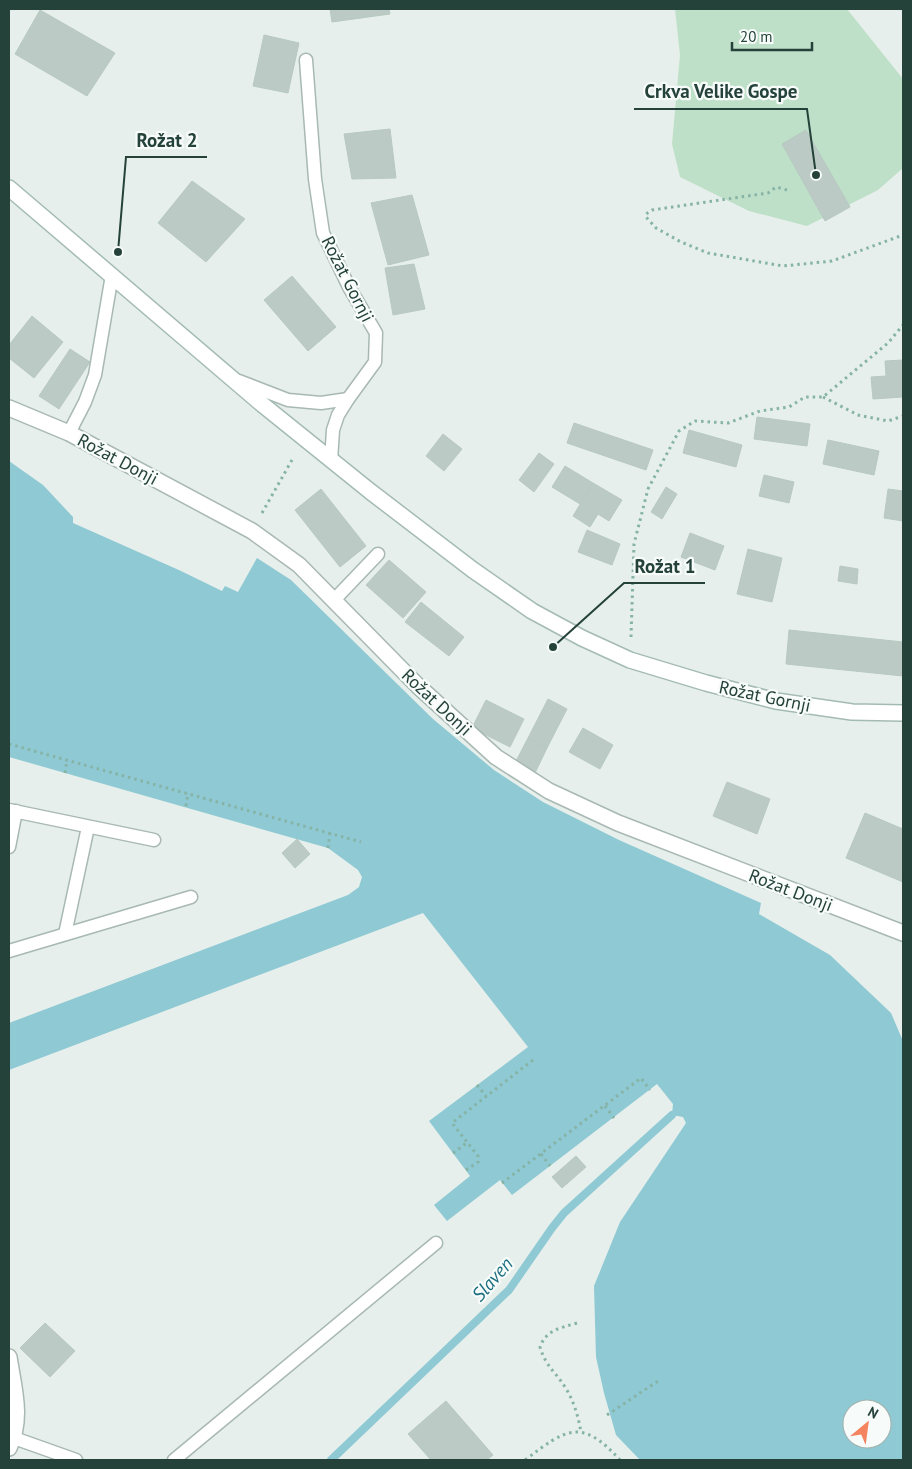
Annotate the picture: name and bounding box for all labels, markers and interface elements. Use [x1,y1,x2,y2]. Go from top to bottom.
scale bar [732,20,812,52]
text: 20 m [740,27,773,46]
callout: Crkva Velike Gospe [634,75,807,109]
text: Crkva Velike Gospe [645,79,797,103]
callout: Rožat 2 [126,123,207,157]
text: Rožat 2 [137,128,197,152]
street label: Rožat Gornji [317,232,379,326]
street label: Rožat Donji [74,428,162,490]
callout: Rožat 1 [624,549,705,583]
text: Rožat 1 [635,554,695,578]
street label: Rožat Donji [397,664,477,740]
street label: Rožat Gornji [717,675,813,717]
street label: Rožat Donji [746,863,836,917]
water label: Slaven [466,1252,518,1306]
north arrow [842,1399,892,1449]
text: N [865,1403,882,1423]

